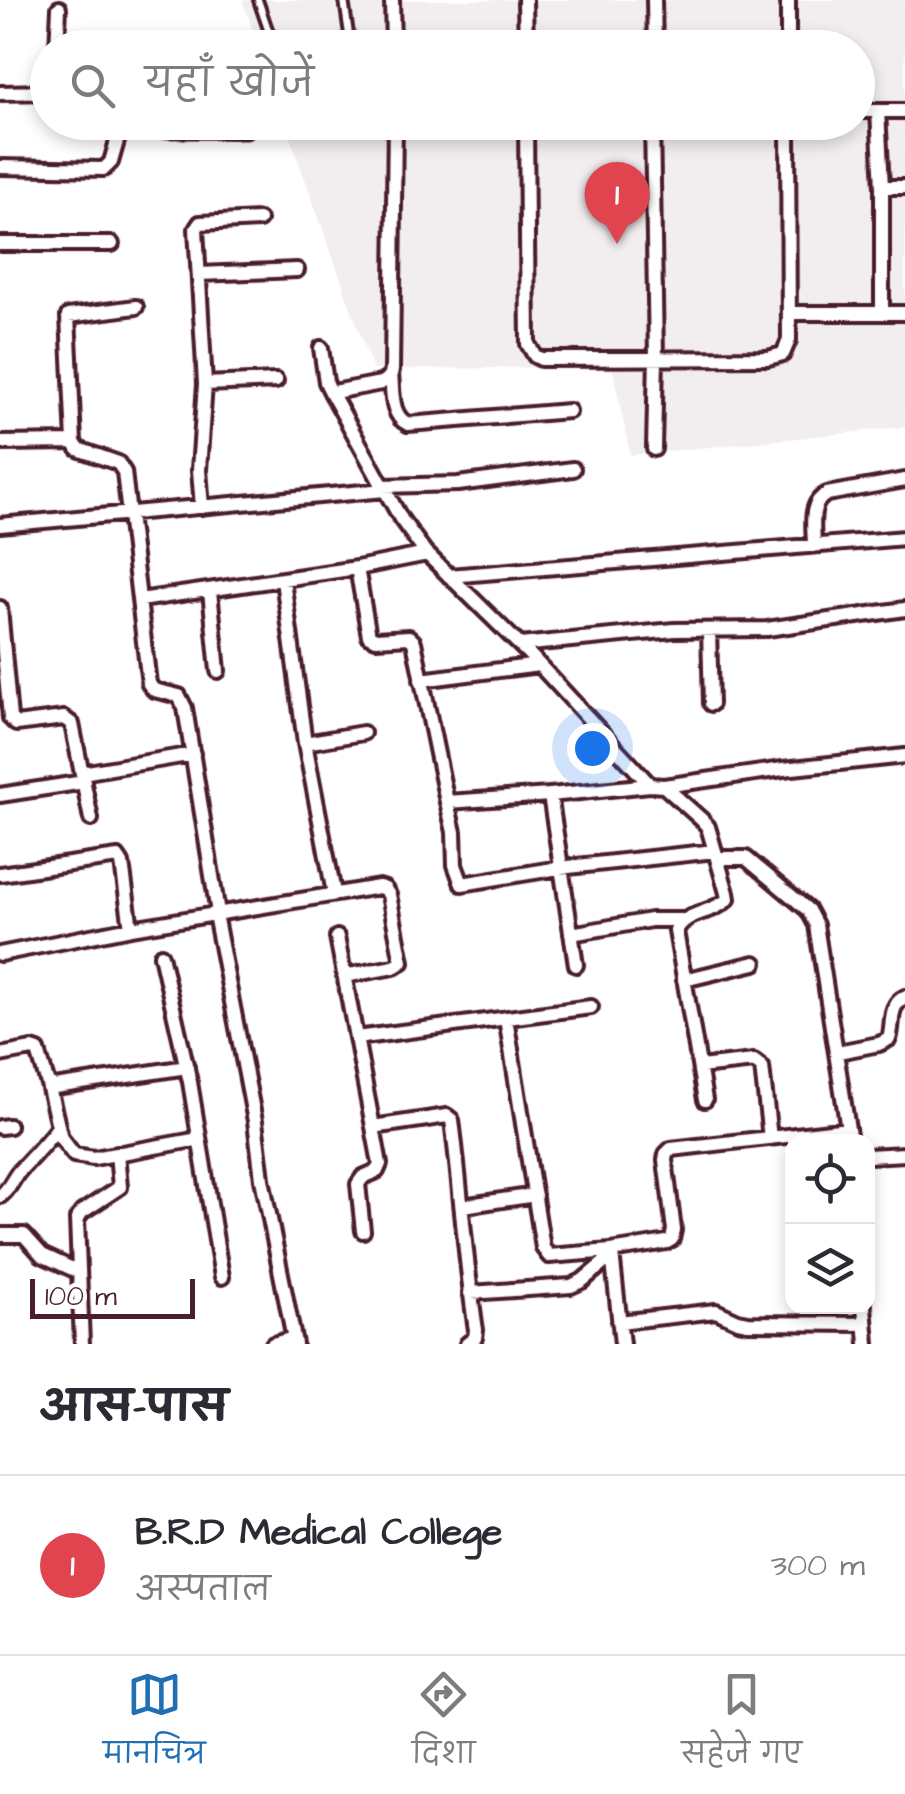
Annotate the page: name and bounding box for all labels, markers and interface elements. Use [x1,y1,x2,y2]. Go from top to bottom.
search box [30,30,875,140]
icon: search [65,58,120,113]
text: यहाँ खोजें [145,58,314,110]
pin: 1 [584,162,650,244]
your location [567,723,618,774]
map controls [785,1134,875,1314]
button: locate [785,1134,875,1224]
button: layers [785,1224,875,1314]
scale bar [30,1274,195,1318]
text: 100 m [45,1277,117,1316]
text: आस-पास [40,1379,228,1437]
text: B.R.D Medical College [135,1507,502,1559]
text: 1 [70,1543,75,1588]
text: 300 m [771,1543,865,1588]
text: अस्पताल [135,1568,271,1613]
tab: मानचित्र [103,1667,206,1784]
tab: दिशा [412,1667,475,1784]
tab: सहेजे गए [682,1667,802,1784]

